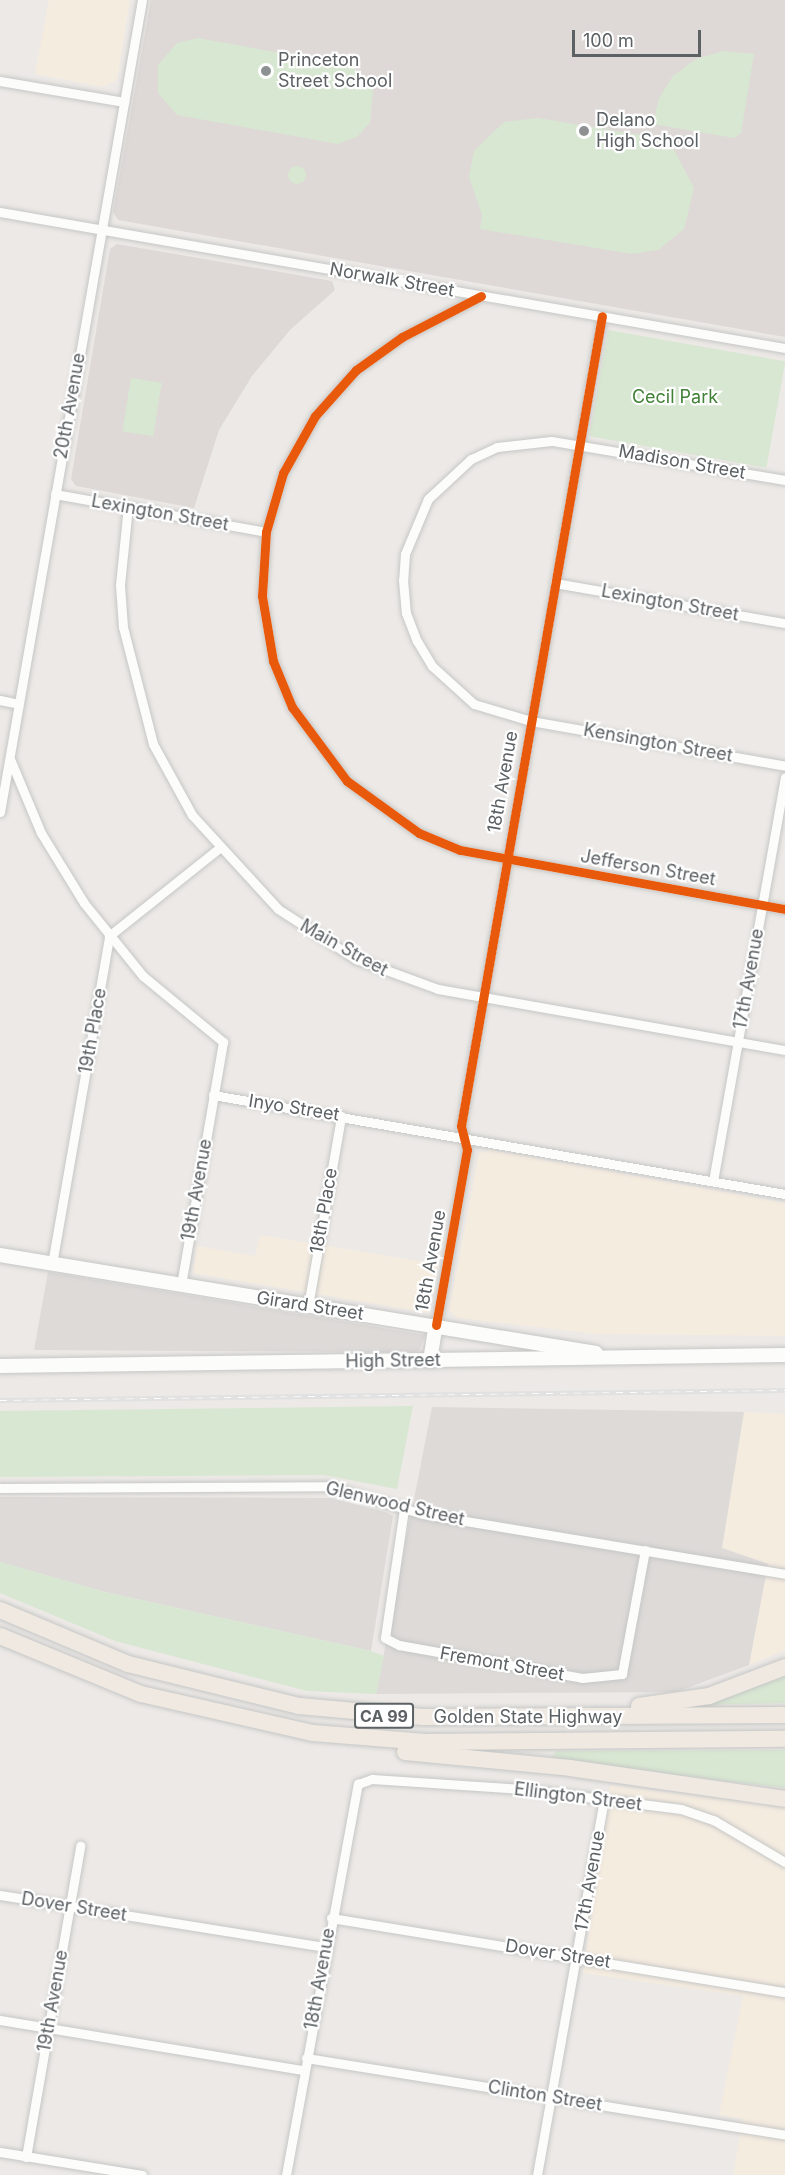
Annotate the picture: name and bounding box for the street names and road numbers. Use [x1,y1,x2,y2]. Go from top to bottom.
street label: Norwalk Street [328,258,456,302]
street label: 20th Avenue [50,351,90,461]
street label: Madison Street [617,440,747,484]
street label: Lexington Street [90,490,230,536]
street label: Lexington Street [600,580,740,626]
street label: Kensington Street [582,719,734,767]
street label: 18th Avenue [483,729,523,835]
street label: Jefferson Street [579,845,717,891]
street label: Main Street [296,915,392,981]
street label: 17th Avenue [729,927,769,1031]
street label: 19th Place [75,986,111,1076]
street label: Inyo Street [247,1090,341,1126]
street label: 19th Avenue [177,1137,217,1243]
street label: 18th Place [306,1166,342,1256]
street label: 18th Avenue [411,1208,451,1314]
street label: Girard Street [255,1287,365,1325]
street label: High Street [345,1349,441,1373]
street label: Glenwood Street [323,1478,467,1530]
street label: Fremont Street [438,1642,566,1686]
road number: CA 99 [354,1703,414,1729]
street label: Golden State Highway [434,1706,622,1728]
street label: Ellington Street [513,1778,643,1816]
street label: 17th Avenue [570,1829,610,1933]
street label: Dover Street [20,1888,128,1926]
street label: 18th Avenue [300,1926,340,2032]
street label: Dover Street [504,1935,612,1973]
street label: 19th Avenue [33,1948,73,2054]
street label: Clinton Street [486,2076,604,2116]

